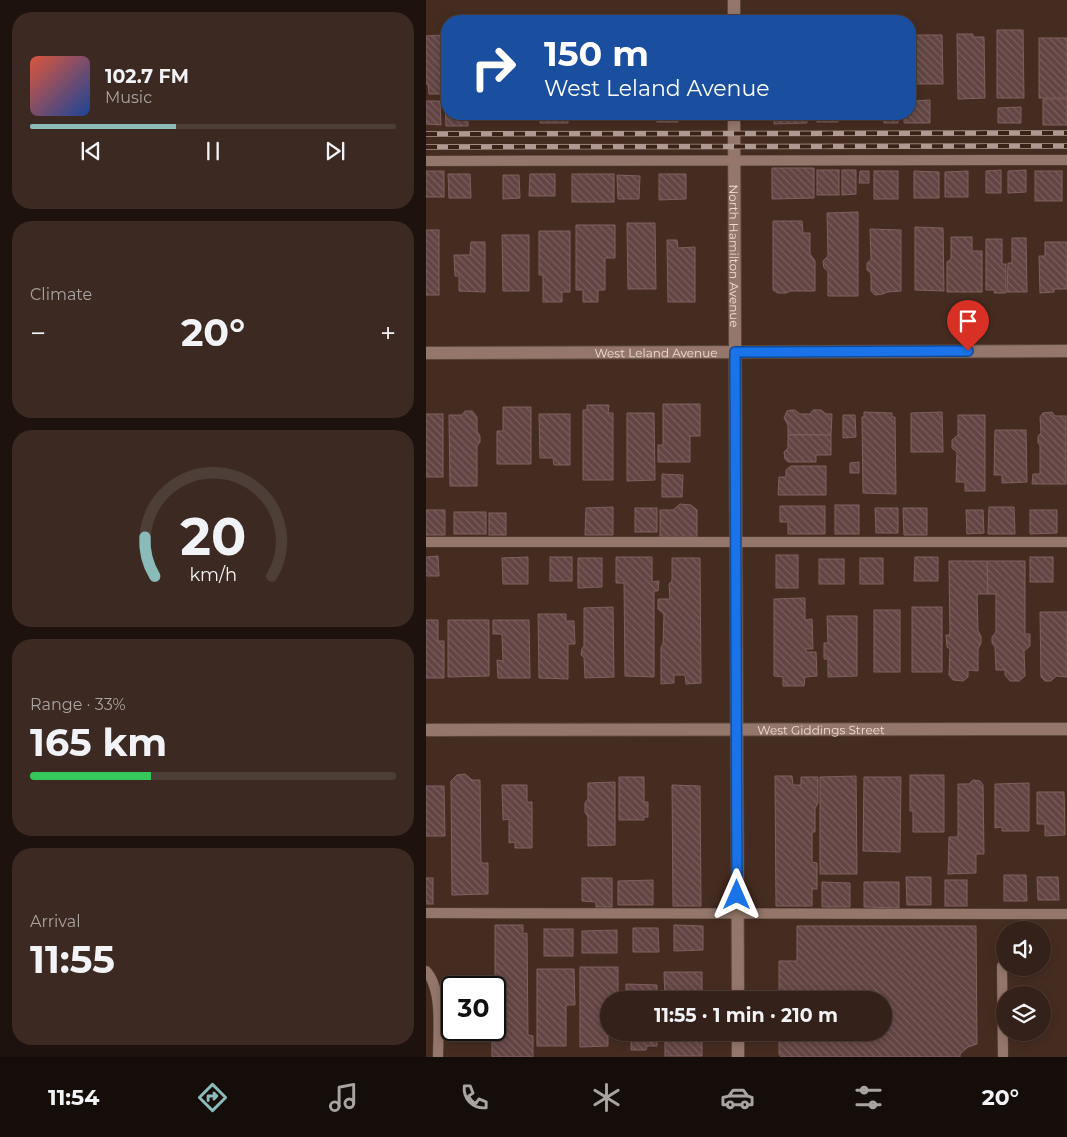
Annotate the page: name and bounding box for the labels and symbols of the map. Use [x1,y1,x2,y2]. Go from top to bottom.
street label: North Hamilton Avenue [727,184,742,328]
pin [947,300,989,351]
street label: West Leland Avenue [594,345,718,360]
street label: West Giddings Street [757,722,885,737]
position arrow [710,868,762,920]
speed limit sign: 30 [441,976,506,1041]

